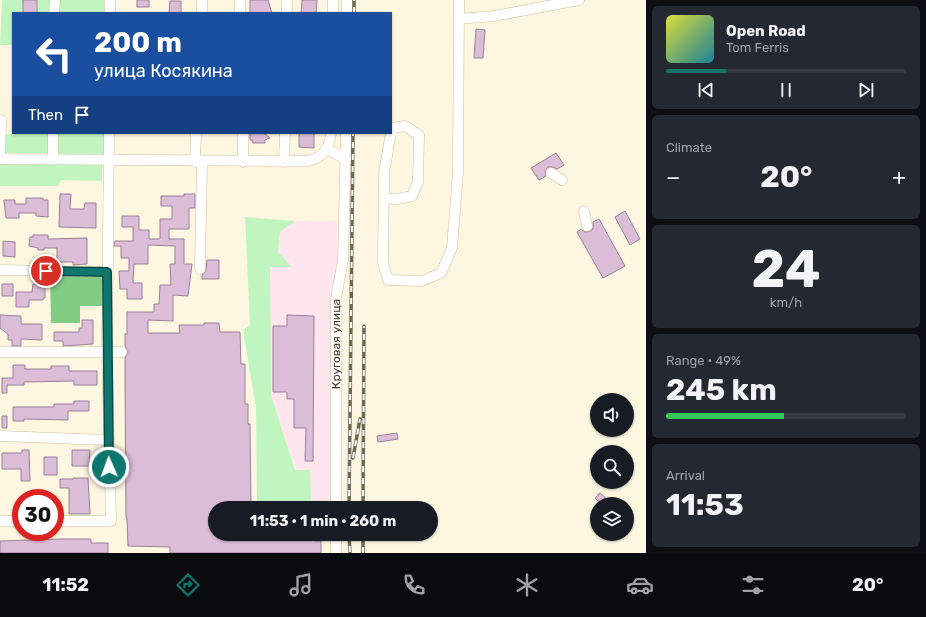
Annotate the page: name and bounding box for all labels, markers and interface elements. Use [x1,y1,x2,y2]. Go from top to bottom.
text: Open Road [726,22,806,40]
text: 200 m [94,26,182,59]
icon: left [28,28,80,80]
text: Tom Ferris [726,40,789,55]
text: улица Косякина [94,60,233,82]
icon: previous [695,79,717,101]
icon: pause [775,79,797,101]
icon: next [855,79,877,101]
icon: arrive [71,104,93,126]
text: Then [28,106,63,124]
text: Climate [666,140,712,155]
text: 20° [760,159,812,195]
text: − [666,164,680,191]
text: + [892,164,906,191]
text: 24 [751,238,821,300]
pin [29,254,63,288]
icon: arrive [35,260,57,282]
text: km/h [770,295,802,310]
street label: Круговая улица [329,299,343,389]
text: Range · 49% [666,353,741,368]
text: 245 km [666,372,777,408]
map controls [590,393,634,541]
button: sound [590,393,634,437]
button: search [590,445,634,489]
position arrow [88,446,130,488]
text: Arrival [666,468,705,483]
text: 11:53 [666,487,744,523]
speed limit sign: 30 [12,489,64,541]
button: layers [590,497,634,541]
text: 11:53 · 1 min · 260 m [250,512,396,530]
icon: directions [174,571,202,599]
icon: music [287,571,315,599]
icon: phone [400,571,428,599]
icon: climate [513,571,541,599]
icon: car [626,571,654,599]
icon: filters [739,571,767,599]
text: 11:52 [43,574,89,596]
text: 20° [852,574,883,596]

